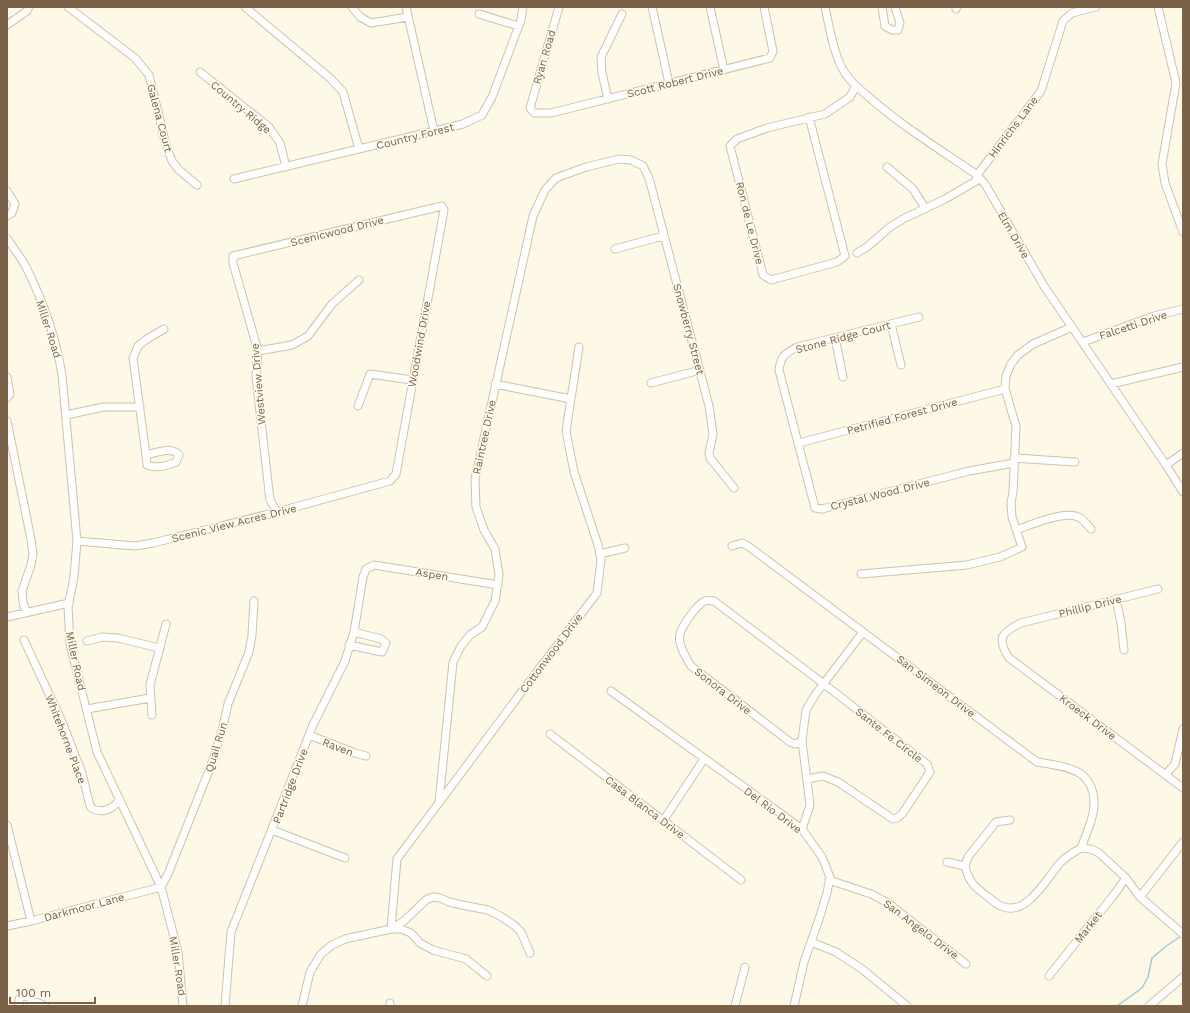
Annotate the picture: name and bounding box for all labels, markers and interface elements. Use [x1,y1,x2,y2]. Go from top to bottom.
street label: Ryan Road [530,28,558,86]
street label: Scott Robert Drive [626,64,725,101]
street label: Country Ridge [208,78,274,137]
street label: Galena Court [144,83,175,154]
street label: Hinrichs Lane [986,94,1041,161]
street label: Country Forest [375,120,456,152]
street label: Ron de Le Drive [733,180,766,266]
street label: Elm Drive [995,209,1032,261]
street label: Scenicwood Drive [289,214,385,249]
street label: Snowberry Street [670,282,707,377]
street label: Miller Road [33,298,64,360]
street label: Woodwind Drive [406,300,433,388]
street label: Falcetti Drive [1098,308,1169,343]
street label: Stone Ridge Court [794,318,892,356]
street label: Westview Drive [248,343,269,425]
street label: Petrified Forest Drive [845,395,959,438]
street label: Raintree Drive [470,399,499,476]
street label: Crystal Wood Drive [829,476,931,513]
street label: Scenic View Acres Drive [170,502,298,545]
street label: Aspen [415,565,449,583]
street label: Phillip Drive [1057,592,1123,621]
street label: Cottonwood Drive [517,611,586,696]
street label: Miller Road [63,630,88,692]
street label: San Simeon Drive [894,653,978,720]
street label: Sonora Drive [692,665,754,718]
street label: Kroeck Drive [1057,692,1119,743]
street label: Whitehorne Place [42,693,89,786]
street label: Sante Fe Circle [853,705,925,766]
street label: Quail Run [203,721,230,774]
street label: Raven [320,736,355,759]
street label: Partridge Drive [270,747,311,826]
street label: Casa Blanca Drive [602,773,687,842]
street label: Del Rio Drive [741,784,804,836]
street label: Darkmoor Lane [43,891,126,924]
street label: San Angelo Drive [881,897,961,962]
street label: Market [1072,908,1105,946]
street label: Miller Road [166,935,189,997]
scale bar [10,979,95,1005]
text: 100 m [16,986,51,1000]

